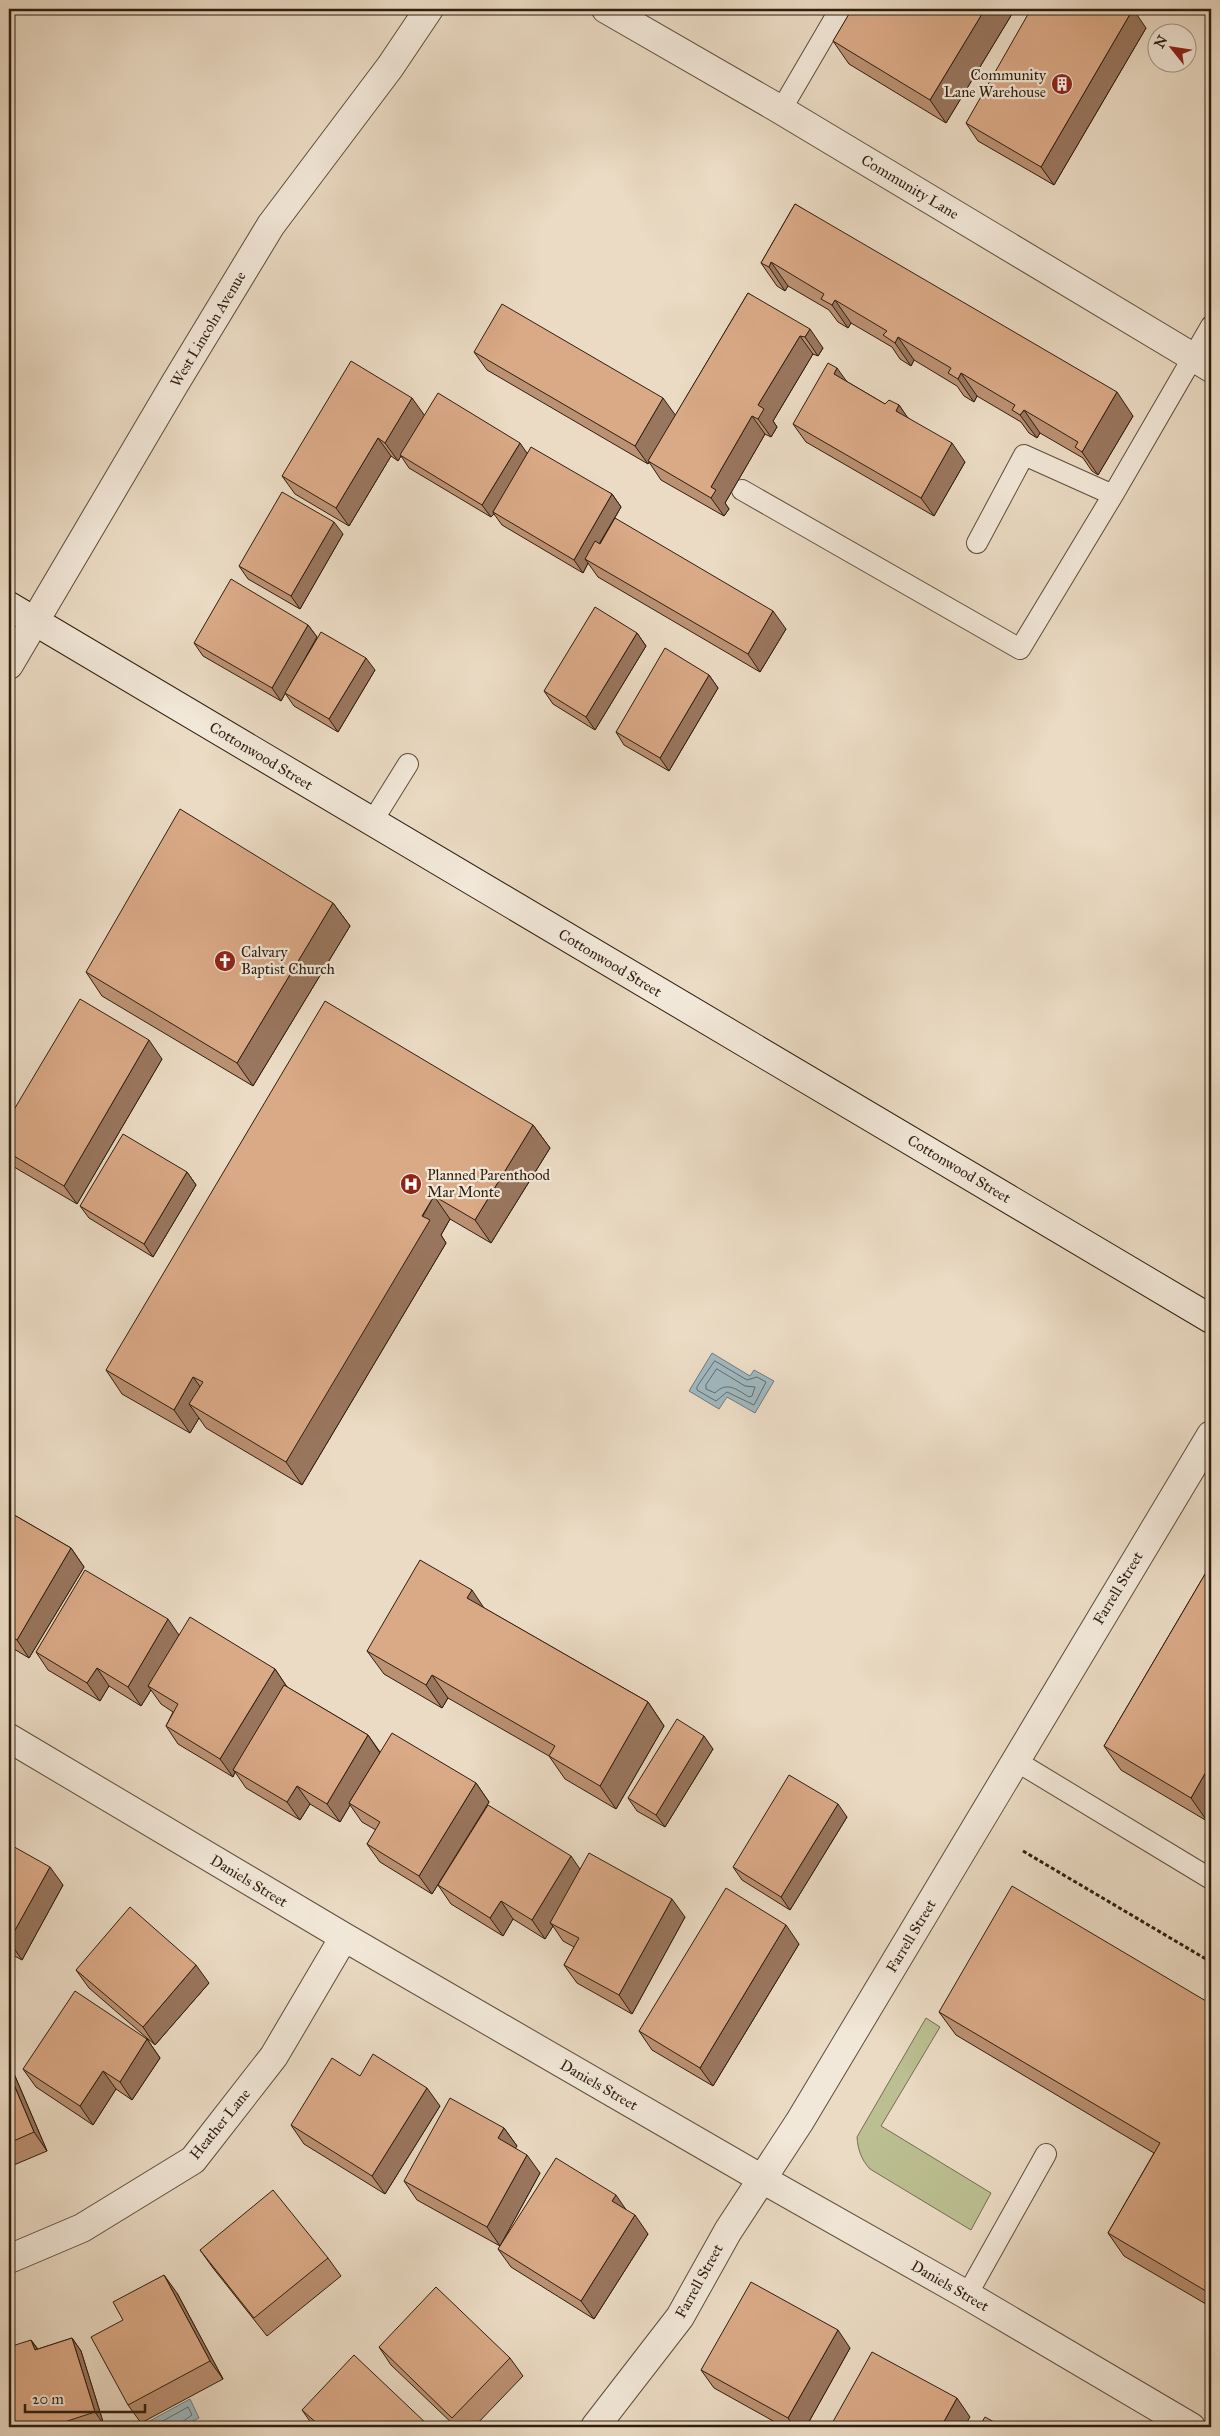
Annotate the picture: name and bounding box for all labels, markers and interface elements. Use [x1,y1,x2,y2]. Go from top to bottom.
north arrow [1148,22,1198,72]
text: N [1151,32,1172,51]
place label: Community Lane Warehouse [944,66,1047,101]
building icon: Community Lane Warehouse [1050,72,1074,96]
street label: Community Lane [858,151,962,223]
street label: West Lincoln Avenue [166,268,250,390]
street label: Cottonwood Street [206,718,316,794]
street label: Cottonwood Street [555,925,665,1001]
place label: Calvary Baptist Church [241,943,336,978]
church icon: Calvary Baptist Church [213,949,237,973]
street label: Cottonwood Street [904,1131,1014,1207]
place label: Planned Parenthood Mar Monte [427,1166,551,1201]
hospital icon: Planned Parenthood Mar Monte [399,1172,423,1196]
street label: Farrell Street [1089,1548,1147,1628]
street label: Daniels Street [207,1851,291,1911]
street label: Farrell Street [882,1896,940,1976]
street label: Daniels Street [557,2056,642,2115]
street label: Heather Lane [186,2085,254,2163]
street label: Farrell Street [671,2240,727,2321]
street label: Daniels Street [908,2257,993,2316]
scale bar [25,2381,145,2413]
text: 20 m [32,2390,64,2408]

